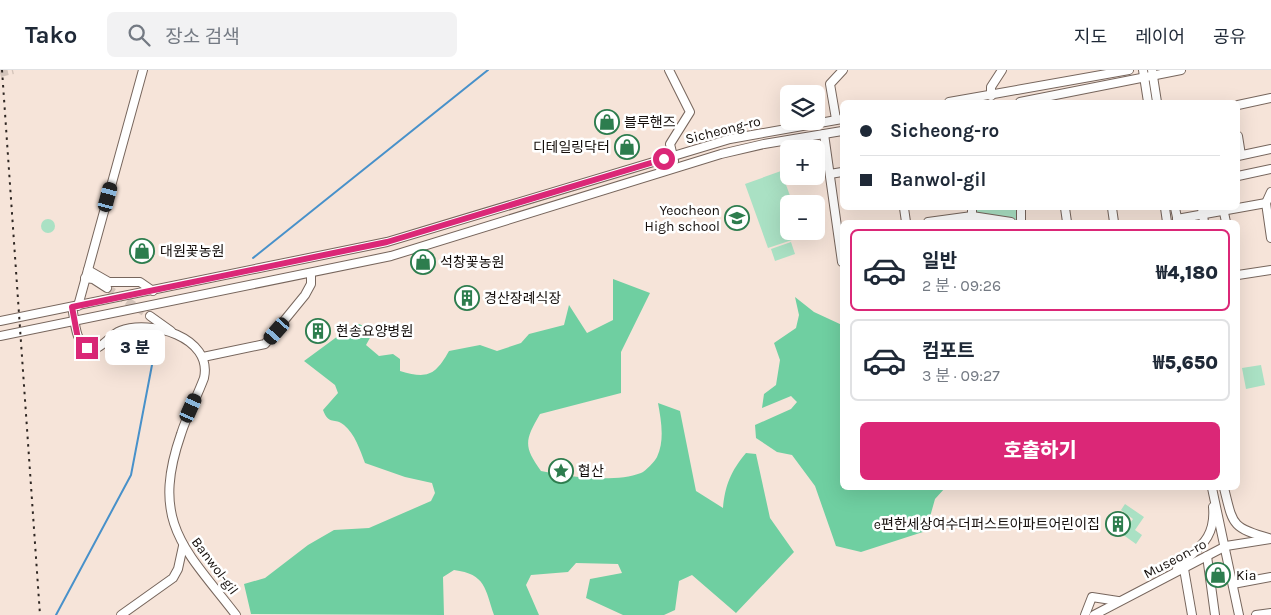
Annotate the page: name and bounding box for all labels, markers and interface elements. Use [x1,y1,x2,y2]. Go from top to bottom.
search box [107,12,457,57]
text: Tako [25,21,77,49]
icon: search [125,21,153,49]
text: 장소 검색 [165,26,240,48]
text: 지도 [1074,26,1107,48]
text: 레이어 [1135,26,1185,48]
text: 공유 [1213,26,1246,48]
map controls [780,85,825,240]
button: layers [780,85,825,130]
shop icon: 블루핸즈 [594,109,620,135]
street label: Sicheong-ro [684,112,762,148]
place label: 블루핸즈 [624,114,676,131]
text: Sicheong-ro [890,120,999,142]
shop icon: 디테일링닥터 [614,134,640,160]
place label: 디테일링닥터 [533,139,610,156]
button: + [780,140,825,185]
route start [653,148,675,170]
text: Banwol-gil [890,169,986,191]
car [96,181,119,213]
button: − [780,195,825,240]
place label: Yeocheon High school [645,202,720,235]
school or university icon: Yeocheon High school [724,205,750,231]
shop icon: 대원꽃농원 [129,238,155,264]
place label: 대원꽃농원 [160,243,224,260]
icon: car [862,248,907,293]
shop icon: 석창꽃농원 [410,249,436,275]
text: 일반 [922,250,957,272]
place label: 석창꽃농원 [440,254,504,271]
text: ₩4,180 [1156,262,1218,284]
text: 2 분 · 09:26 [922,276,1001,295]
building icon: 경산장례식장 [454,285,480,311]
place label: 경산장례식장 [484,290,561,307]
car [261,315,292,347]
building icon: 현송요양병원 [305,318,331,344]
place label: 현송요양병원 [336,323,413,340]
callout: 3 분 [104,330,164,366]
route end [76,337,98,359]
text: 3 분 [120,338,150,357]
icon: car [862,338,907,383]
text: 컴포트 [922,340,974,362]
text: ₩5,650 [1153,352,1218,374]
text: 3 분 · 09:27 [922,366,1000,385]
car [178,391,203,425]
button: 호출하기 [860,422,1220,480]
place icon: 협산 [548,458,574,484]
place label: 협산 [578,463,604,480]
building icon: e편한세상여수더퍼스트아파트어린이집 [1105,511,1131,537]
place label: e편한세상여수더퍼스트아파트어린이집 [874,516,1100,533]
street label: Banwol-gil [188,534,242,598]
street label: Museon-ro [1141,535,1209,583]
shop icon: Kia [1205,562,1231,588]
place label: Kia [1236,567,1256,584]

